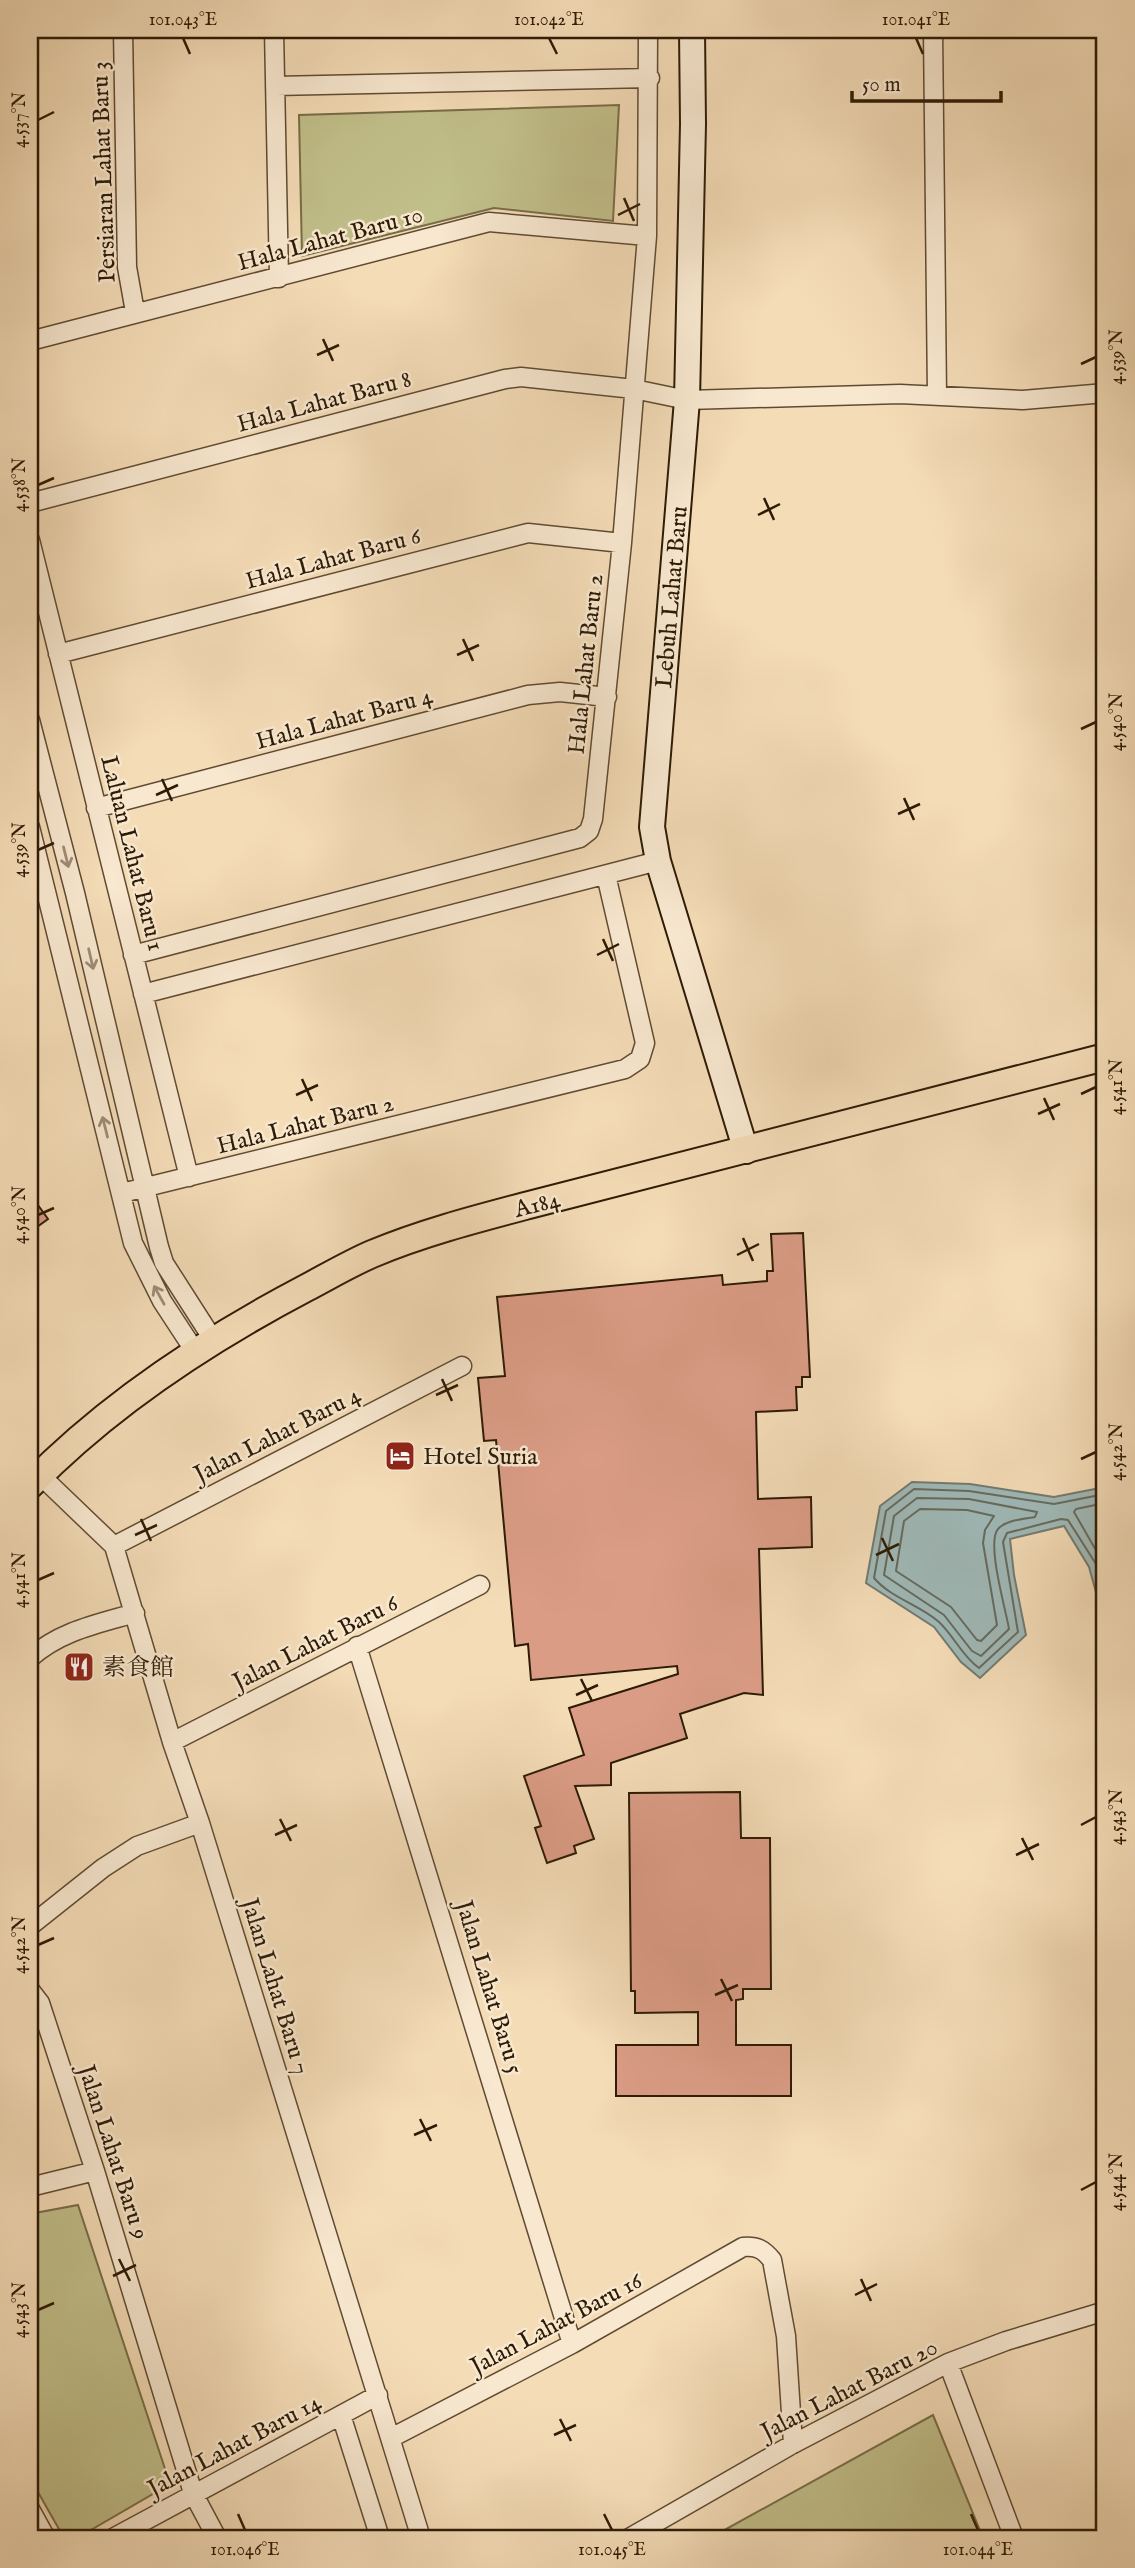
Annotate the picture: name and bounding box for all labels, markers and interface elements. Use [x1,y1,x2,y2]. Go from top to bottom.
text: 101.043°E [149,9,217,32]
text: 101.042°E [514,9,584,32]
text: 101.041°E [882,9,950,32]
scale bar [852,60,1000,104]
street label: Persiaran Lahat Baru 3 [85,61,124,283]
text: 50 m [862,72,901,99]
text: 4.537°N [9,92,32,148]
street label: Hala Lahat Baru 10 [234,200,426,279]
text: 4.539°N [1106,329,1129,385]
street label: Hala Lahat Baru 8 [234,364,415,441]
text: 4.538°N [9,457,32,512]
street label: Lebuh Lahat Baru [649,505,696,690]
street label: Hala Lahat Baru 6 [242,521,425,598]
street label: Hala Lahat Baru 2 [562,572,611,756]
street label: Hala Lahat Baru 4 [253,681,436,758]
text: 4.540°N [1106,692,1129,751]
street label: Laluan Lahat Baru 1 [92,752,171,954]
text: 4.539°N [9,822,32,878]
one-way arrow [60,845,73,868]
one-way arrow [84,947,98,970]
text: 4.541°N [1106,1058,1129,1115]
street label: Hala Lahat Baru 2 [214,1088,397,1162]
one-way arrow [98,1116,111,1139]
text: 4.540°N [9,1185,32,1244]
street label: A184 [510,1185,564,1226]
one-way arrow [152,1286,166,1306]
street label: Jalan Lahat Baru 4 [186,1380,366,1492]
text: 4.542°N [1106,1423,1129,1481]
hotel icon: Hotel Suria [383,1439,417,1473]
place label: Hotel Suria [423,1442,538,1473]
text: 4.541°N [9,1551,32,1608]
street label: Jalan Lahat Baru 6 [225,1588,404,1700]
restaurant icon: 素食館 [62,1650,96,1684]
place label: 素食館 [102,1653,174,1684]
text: 4.543°N [1106,1788,1129,1845]
street label: Jalan Lahat Baru 7 [232,1892,316,2078]
street label: Jalan Lahat Baru 5 [447,1894,530,2078]
text: 4.542°N [9,1916,32,1974]
street label: Jalan Lahat Baru 9 [69,2058,155,2244]
text: 4.544°N [1106,2152,1129,2211]
street label: Jalan Lahat Baru 16 [463,2266,649,2384]
text: 4.543°N [9,2281,32,2338]
street label: Jalan Lahat Baru 20 [753,2332,943,2450]
street label: Jalan Lahat Baru 14 [140,2387,327,2506]
text: 101.046°E [210,2539,280,2562]
text: 101.045°E [578,2539,646,2562]
text: 101.044°E [943,2539,1013,2562]

